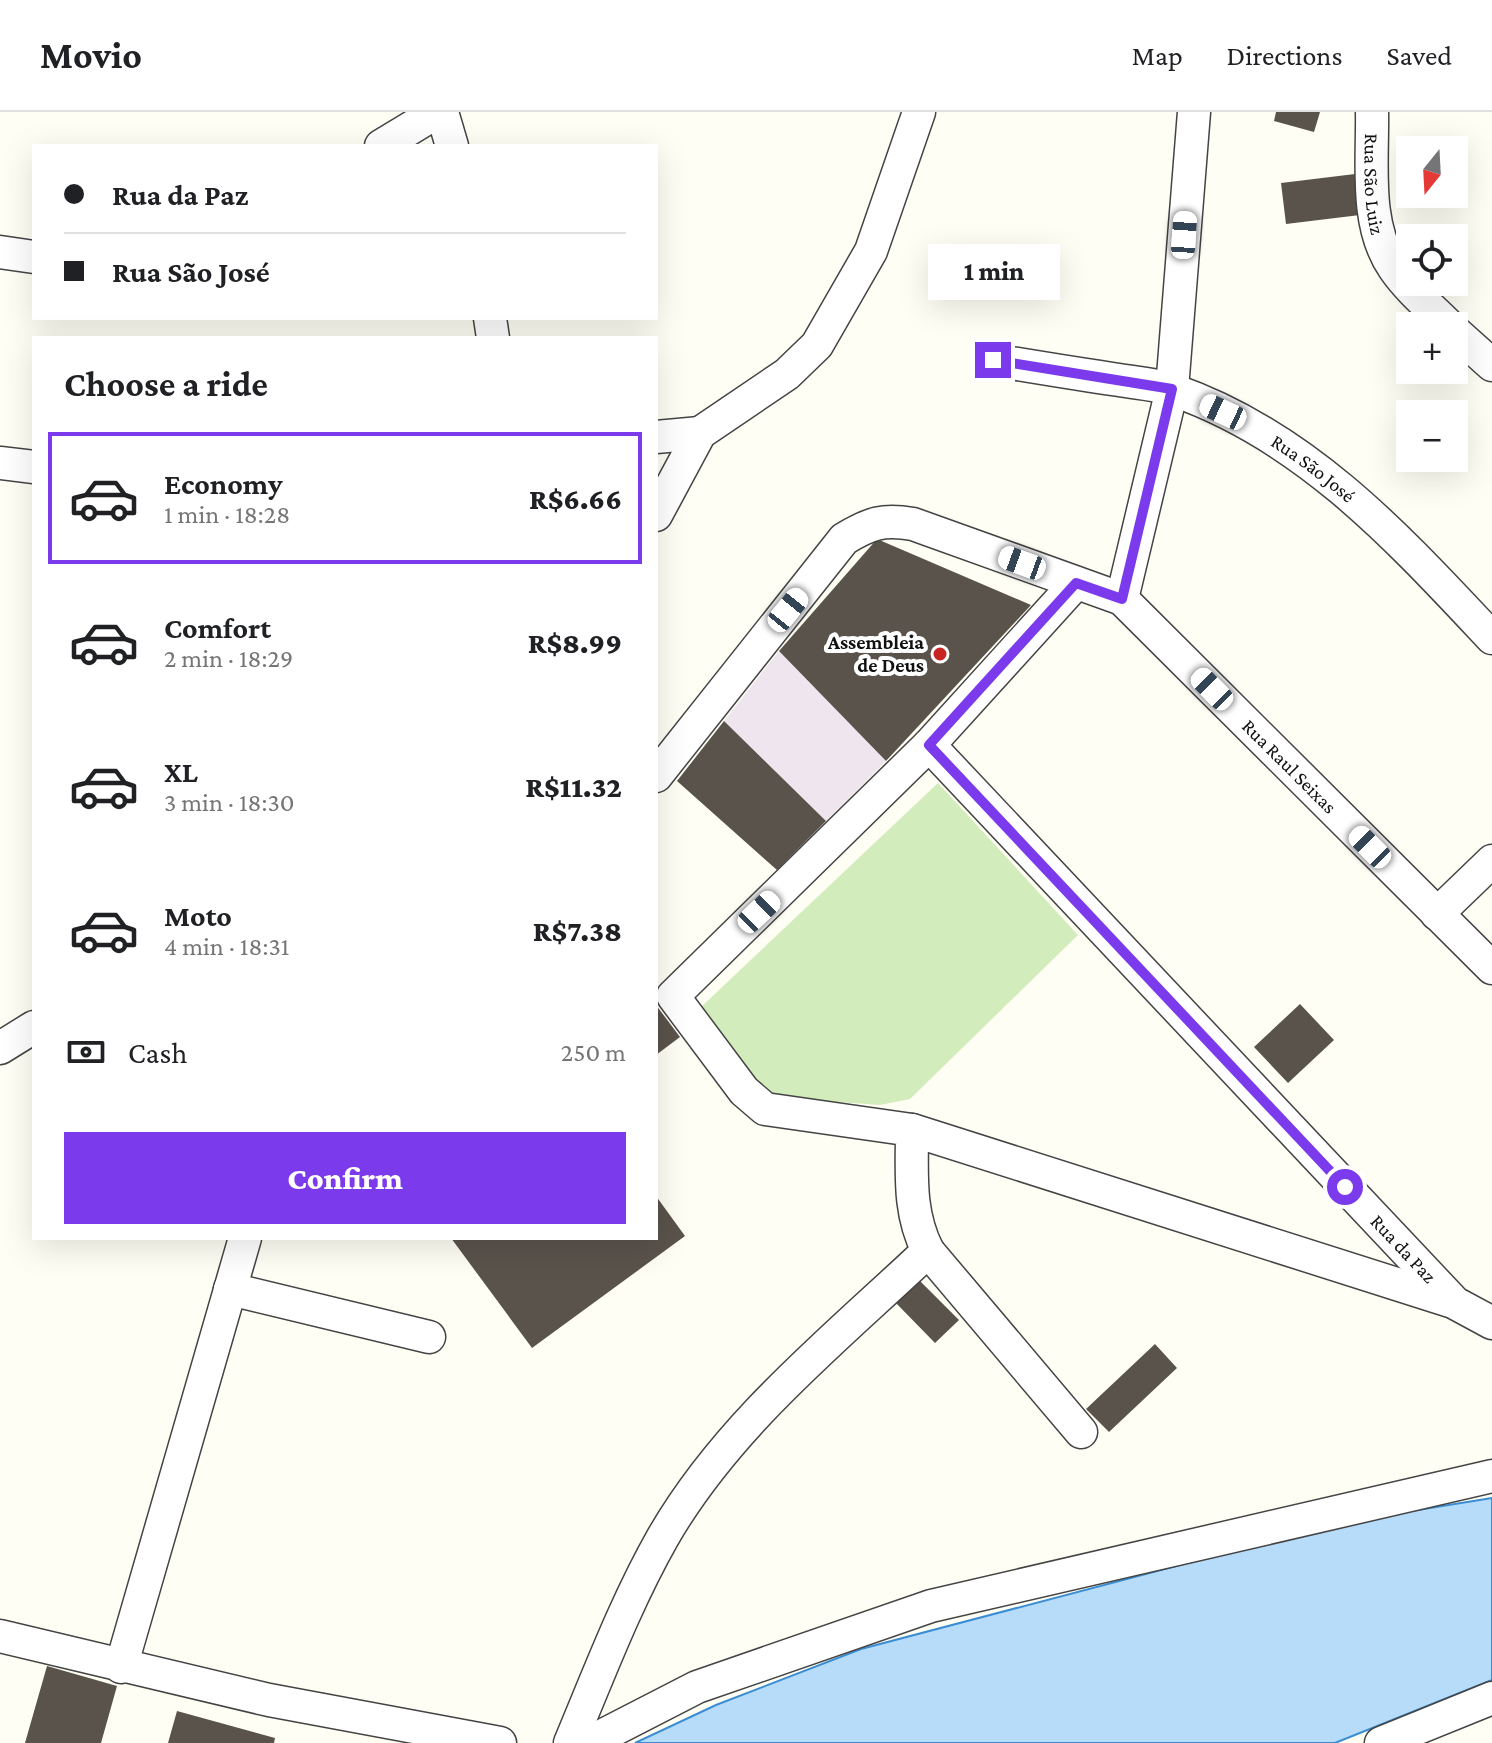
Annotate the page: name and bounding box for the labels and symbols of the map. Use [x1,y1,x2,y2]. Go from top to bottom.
street label: Rua São Luiz [1360,133,1389,237]
north arrow [1396,136,1468,208]
car [1170,210,1198,260]
callout: 1 min [927,244,1059,300]
route end [975,342,1011,378]
car [1196,391,1250,433]
street label: Rua São José [1267,430,1360,507]
car [995,544,1049,582]
car [764,584,812,636]
place label: Assembleia de Deus [827,631,924,676]
marker: Assembleia de Deus [931,645,949,663]
car [1187,664,1237,714]
street label: Rua Raul Seixas [1238,715,1341,818]
car [1345,822,1395,872]
car [733,887,785,937]
route start [1327,1169,1363,1205]
street label: Rua da Paz [1366,1210,1441,1287]

